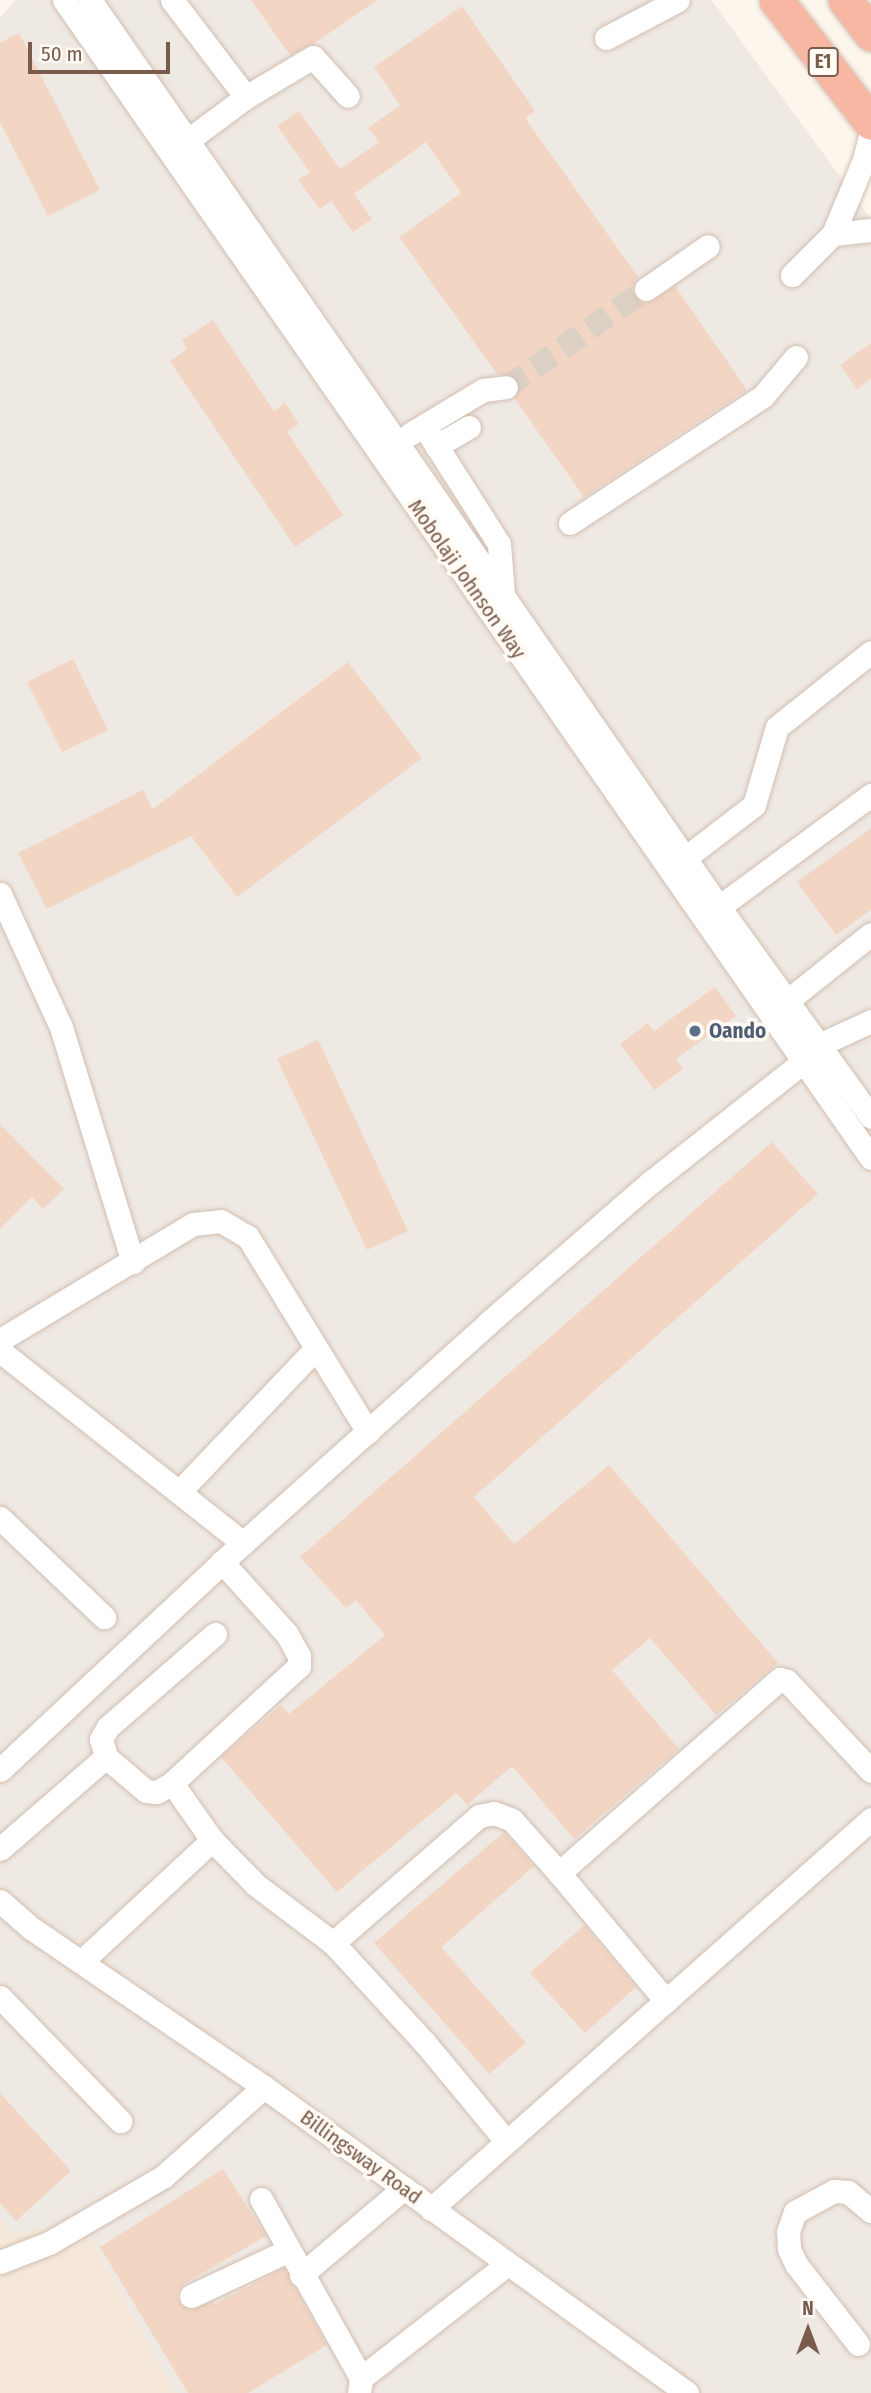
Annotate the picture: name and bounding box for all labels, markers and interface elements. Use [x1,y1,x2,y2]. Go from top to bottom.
scale bar [32,28,173,72]
text: 50 m [41,41,83,67]
road number: E1 [807,46,839,78]
street label: Mobolaji Johnson Way [403,495,531,663]
place label: Oando [709,1018,766,1044]
marker: Oando [687,1023,703,1039]
street label: Billingsway Road [295,2104,427,2210]
north arrow [773,2295,843,2365]
text: N [802,2297,814,2320]

